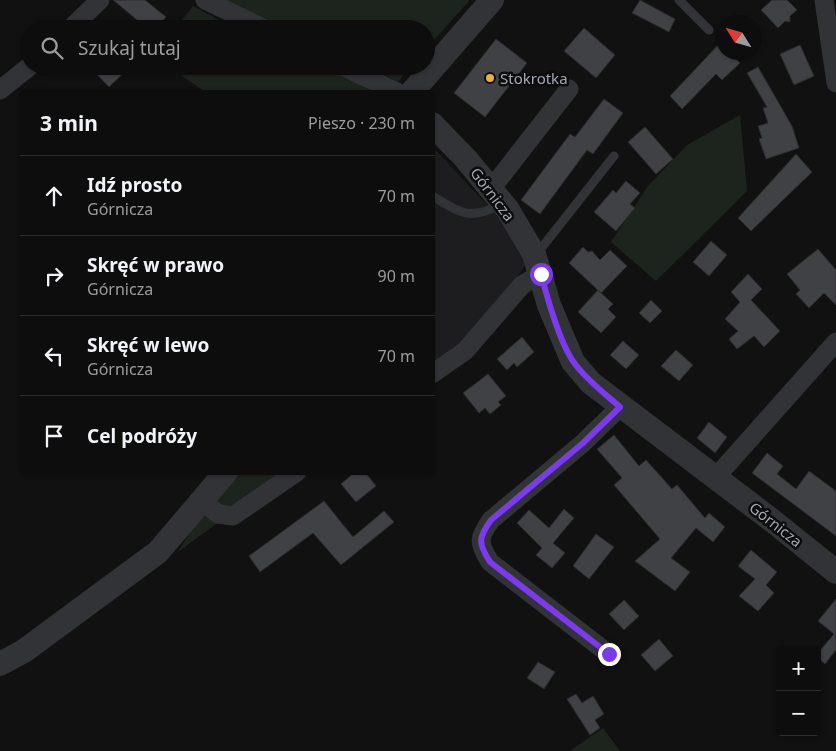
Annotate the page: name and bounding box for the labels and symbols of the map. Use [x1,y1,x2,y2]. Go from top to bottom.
north arrow [716,15,761,60]
place label: Stokrotka [500,68,568,88]
marker: Stokrotka [484,72,496,84]
street label: Górnicza [466,163,520,225]
route start [530,263,553,286]
street label: Górnicza [745,497,807,551]
route end [598,643,621,666]

